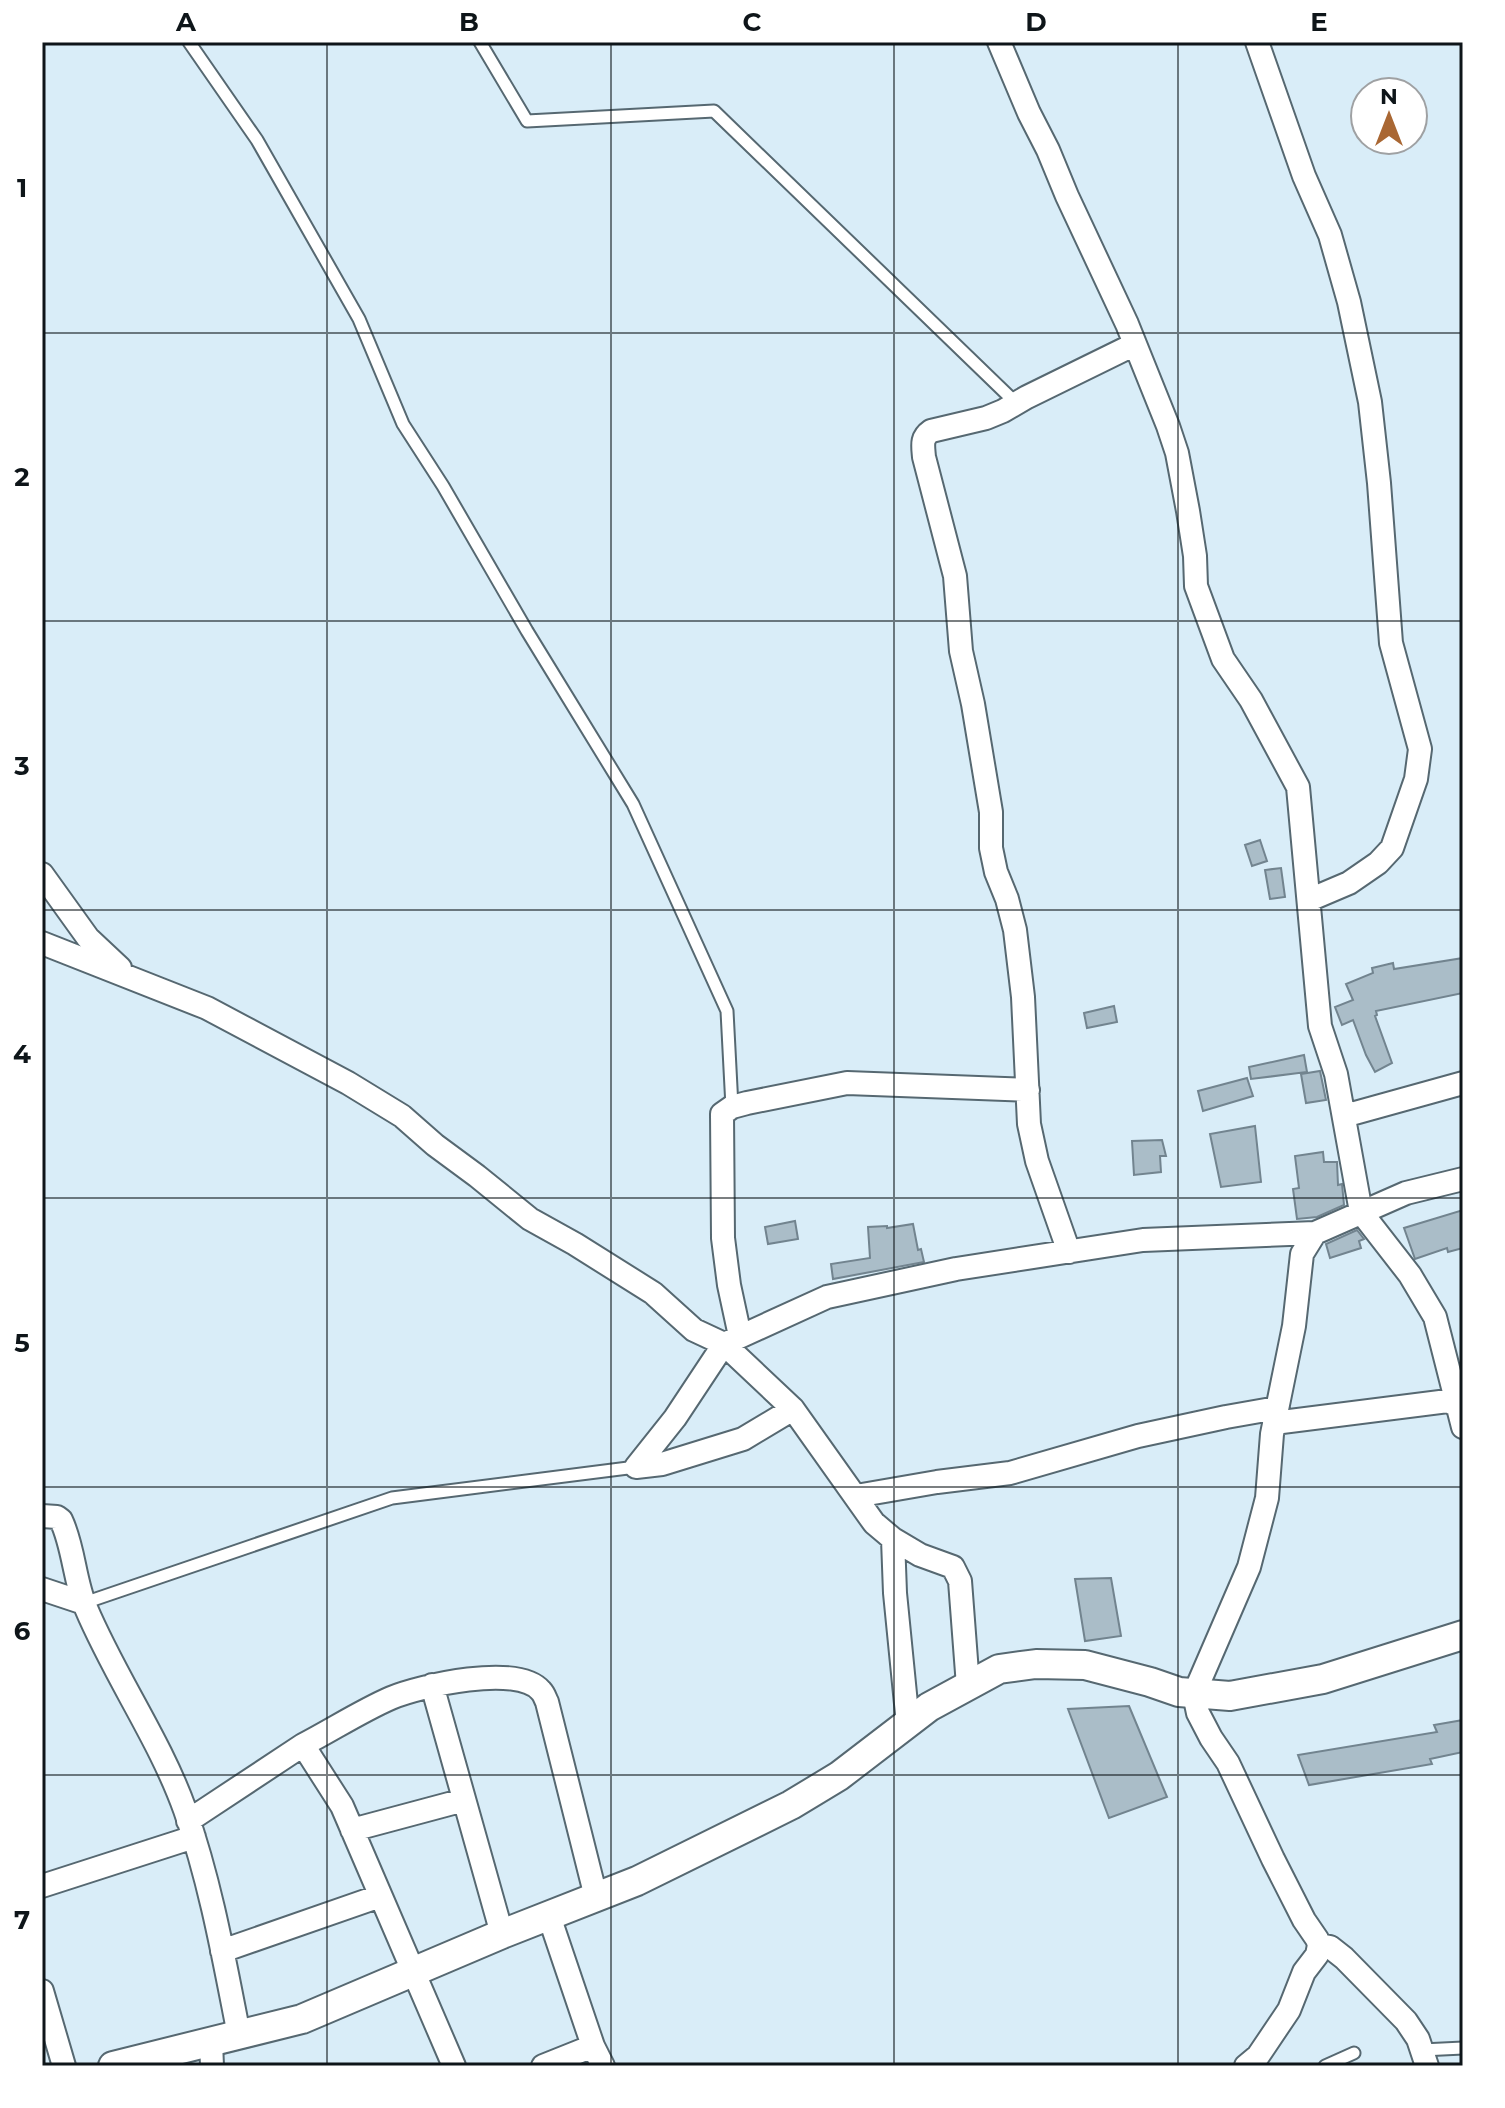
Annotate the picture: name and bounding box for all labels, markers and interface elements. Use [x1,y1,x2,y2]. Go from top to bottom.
text: A [175,6,197,38]
text: B [459,6,479,38]
text: C [743,6,762,38]
text: D [1025,6,1047,38]
text: E [1310,6,1328,38]
north arrow [1349,76,1429,156]
text: N [1380,83,1398,110]
text: 1 [17,172,27,204]
text: 2 [14,461,30,493]
text: 3 [13,750,30,782]
text: 4 [13,1038,31,1070]
text: 5 [14,1327,30,1359]
text: 6 [14,1615,31,1647]
text: 7 [14,1904,30,1936]

